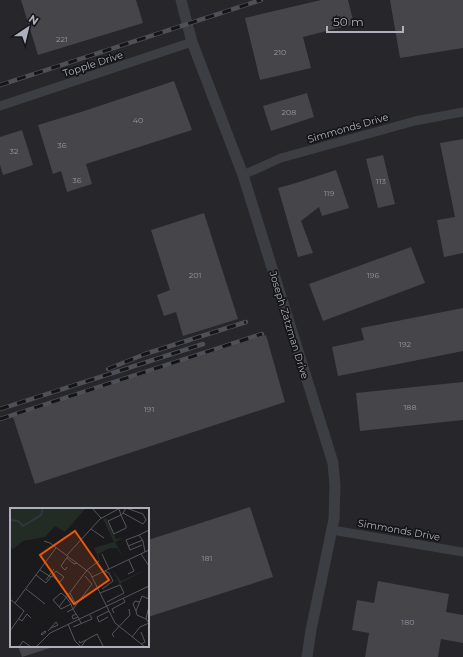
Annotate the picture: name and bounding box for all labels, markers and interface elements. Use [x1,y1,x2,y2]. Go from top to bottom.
north arrow [8,8,48,48]
scale bar [327,8,403,34]
text: N [26,12,41,28]
text: 50 m [333,14,364,29]
house number: 221 [56,34,68,44]
house number: 210 [274,47,286,57]
street label: Topple Drive [61,48,125,80]
house number: 208 [282,107,296,117]
street label: Simmonds Drive [306,110,390,146]
house number: 40 [133,115,143,125]
house number: 36 [57,140,67,150]
house number: 32 [9,146,19,156]
house number: 36 [72,175,82,185]
house number: 113 [376,176,387,186]
house number: 119 [324,188,334,198]
street label: Joseph Zatzman Drive [266,269,312,380]
house number: 201 [189,270,201,280]
house number: 196 [367,270,379,280]
house number: 192 [399,339,412,349]
house number: 188 [403,402,417,412]
house number: 191 [144,404,154,414]
inset map [10,508,149,647]
street label: Simmonds Drive [357,516,441,544]
house number: 181 [202,553,212,563]
house number: 180 [401,617,415,627]

